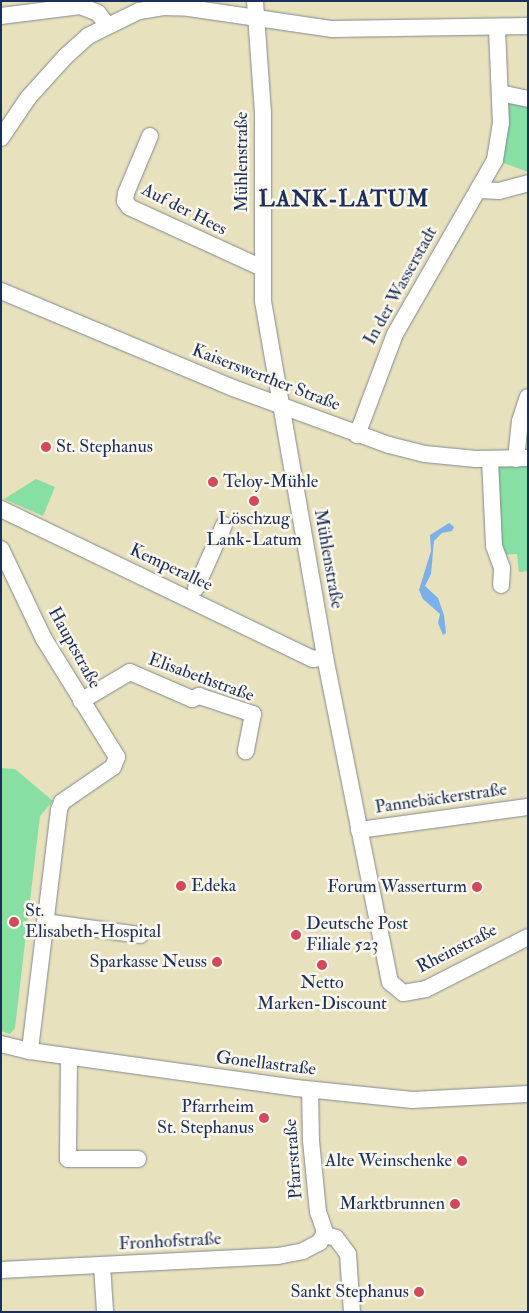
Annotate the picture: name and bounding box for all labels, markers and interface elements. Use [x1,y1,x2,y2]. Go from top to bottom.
street label: Mühlenstraße [231,112,253,212]
street label: Auf der Hees [138,179,230,241]
district label: LANK-LATUM [258,187,430,213]
street label: In der Wasserstadt [360,223,442,349]
street label: Kaiserswerther Straße [189,340,343,416]
place label: St. Stephanus [56,436,153,458]
marker: St. Stephanus [40,441,52,453]
place label: Teloy-Mühle [223,471,318,493]
marker: Teloy-Mühle [207,476,219,488]
marker: Löschzug Lank-Latum [248,495,260,507]
street label: Mühlenstraße [309,508,347,610]
place label: Löschzug Lank-Latum [206,509,302,552]
street label: Kemperallee [126,539,216,597]
street label: Hauptstraße [43,604,105,692]
street label: Elisabethstraße [145,649,257,707]
street label: Pannebäckerstraße [374,779,508,819]
place label: Edeka [191,875,236,897]
place label: Forum Wasserturm [327,876,467,898]
marker: Edeka [175,880,187,892]
marker: Forum Wasserturm [471,881,483,893]
place label: St. Elisabeth-Hospital [25,901,161,944]
place label: Deutsche Post Filiale 523 [306,914,408,956]
marker: St. Elisabeth-Hospital [7,915,21,929]
street label: Rheinstraße [413,920,501,978]
marker: Deutsche Post Filiale 523 [290,929,302,941]
place label: Sparkasse Neuss [89,951,207,973]
marker: Sparkasse Neuss [211,956,223,968]
marker: Netto Marken-Discount [316,959,328,971]
place label: Netto Marken-Discount [257,973,387,1016]
street label: Gonellastraße [215,1047,317,1081]
place label: Pfarrheim St. Stephanus [157,1097,254,1140]
marker: Pfarrheim St. Stephanus [258,1112,270,1124]
street label: Pfarrstraße [280,1118,308,1200]
place label: Alte Weinschenke [325,1150,452,1172]
marker: Alte Weinschenke [456,1155,468,1167]
place label: Marktbrunnen [339,1193,445,1215]
marker: Marktbrunnen [449,1198,461,1210]
street label: Fronhofstraße [118,1229,222,1255]
place label: Sankt Stephanus [290,1281,409,1303]
marker: Sankt Stephanus [413,1286,425,1298]

